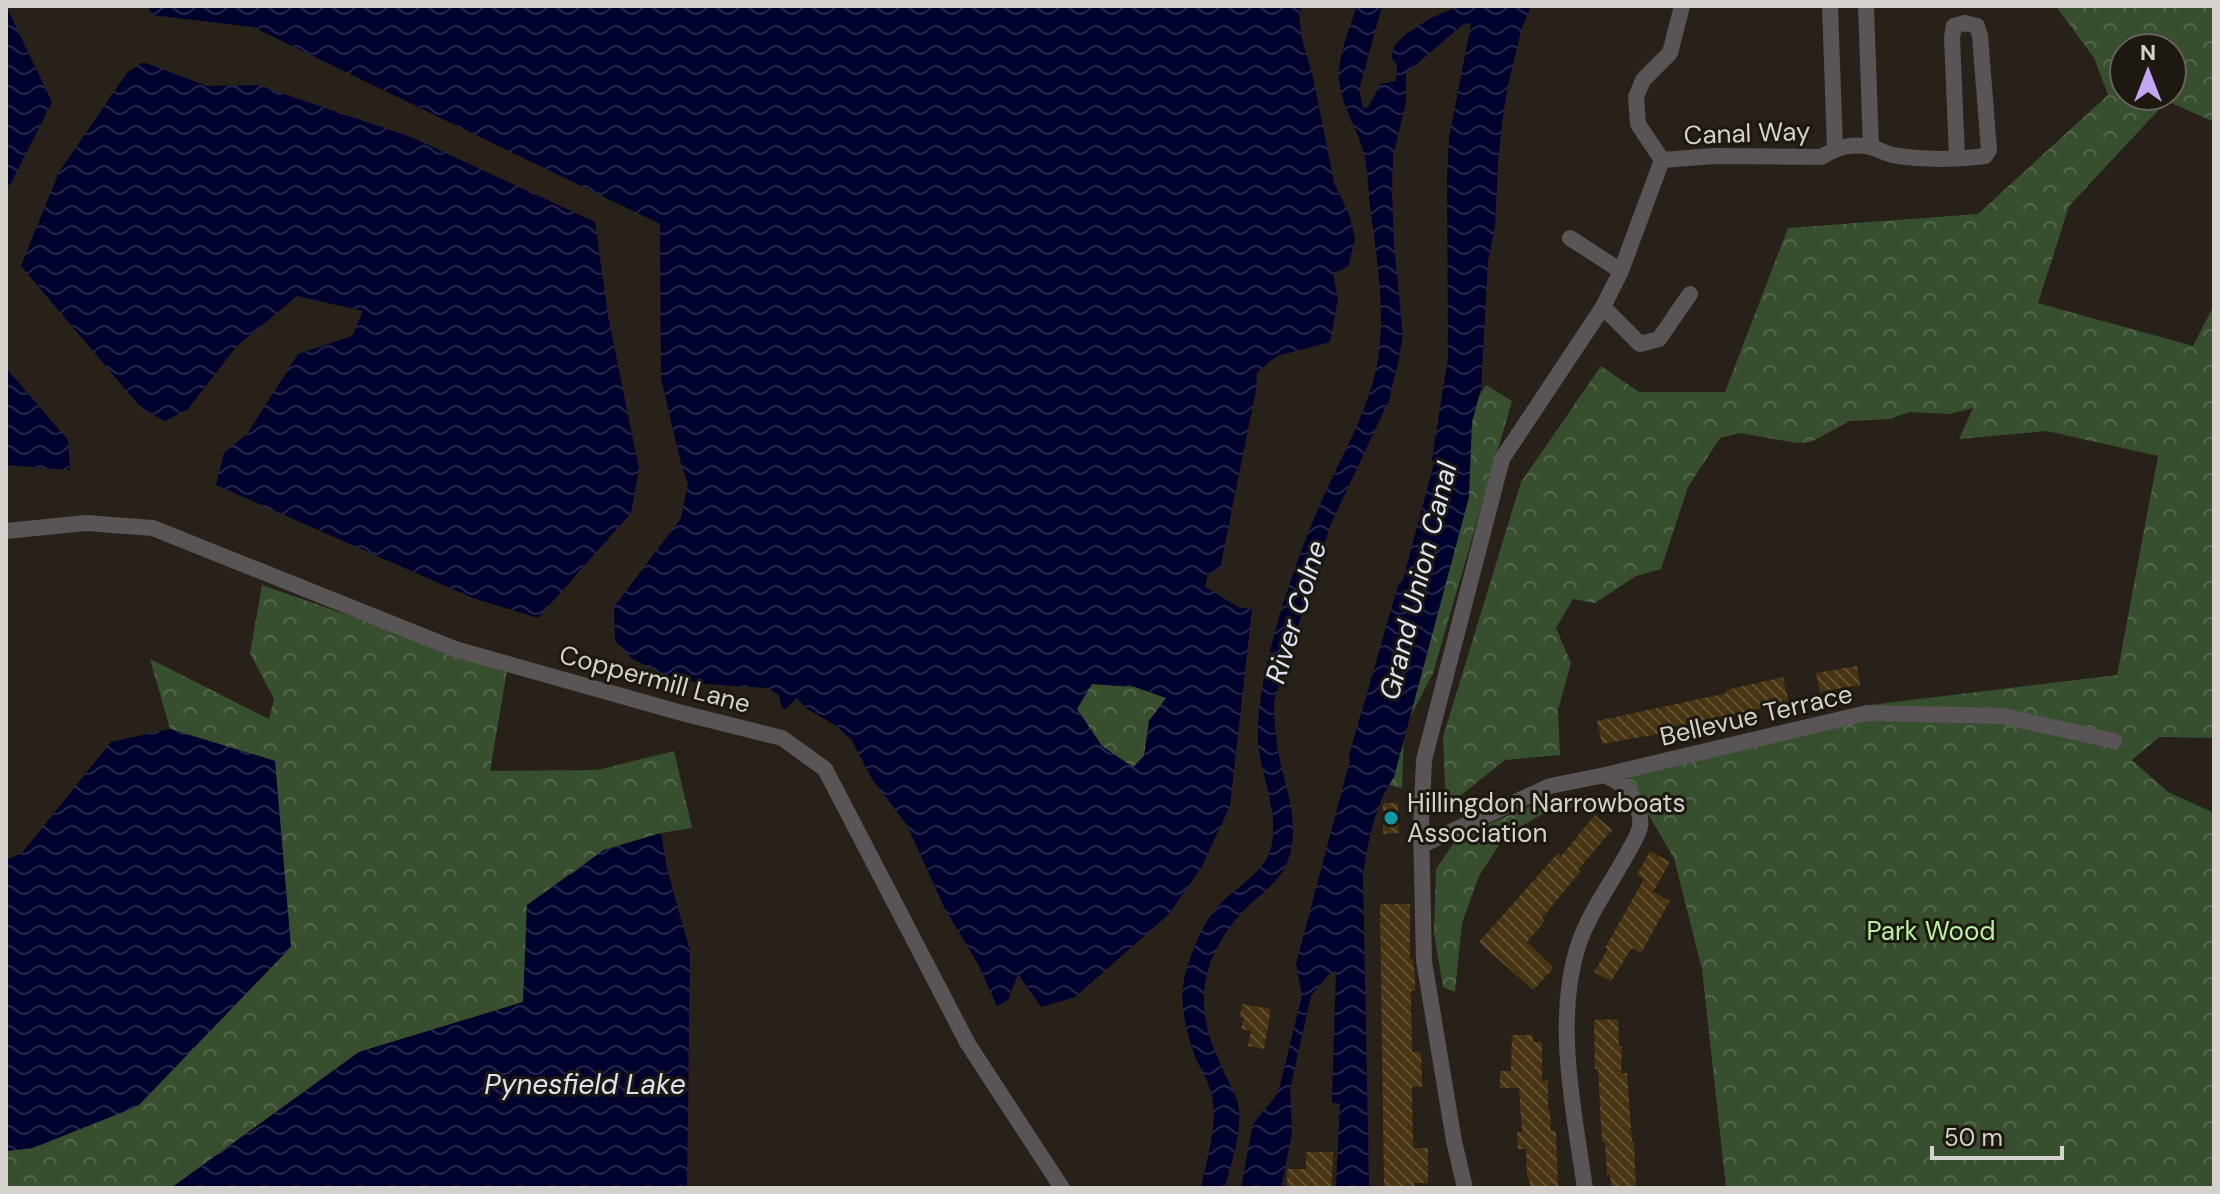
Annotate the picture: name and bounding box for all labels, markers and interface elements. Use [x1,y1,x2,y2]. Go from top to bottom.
north arrow [2108,32,2188,112]
text: N [2140,38,2156,67]
street label: Canal Way [1683,114,1811,152]
water label: Grand Union Canal [1371,458,1466,704]
water label: River Colne [1257,536,1335,688]
street label: Coppermill Lane [556,637,754,721]
street label: Bellevue Terrace [1656,676,1856,754]
place label: Hillingdon Narrowboats Association [1407,786,1686,850]
marker: Hillingdon Narrowboats Association [1382,809,1400,827]
park label: Park Wood [1866,914,1996,948]
water label: Pynesfield Lake [484,1066,686,1103]
scale bar [1932,1110,2062,1160]
text: 50 m [1944,1122,2003,1153]

